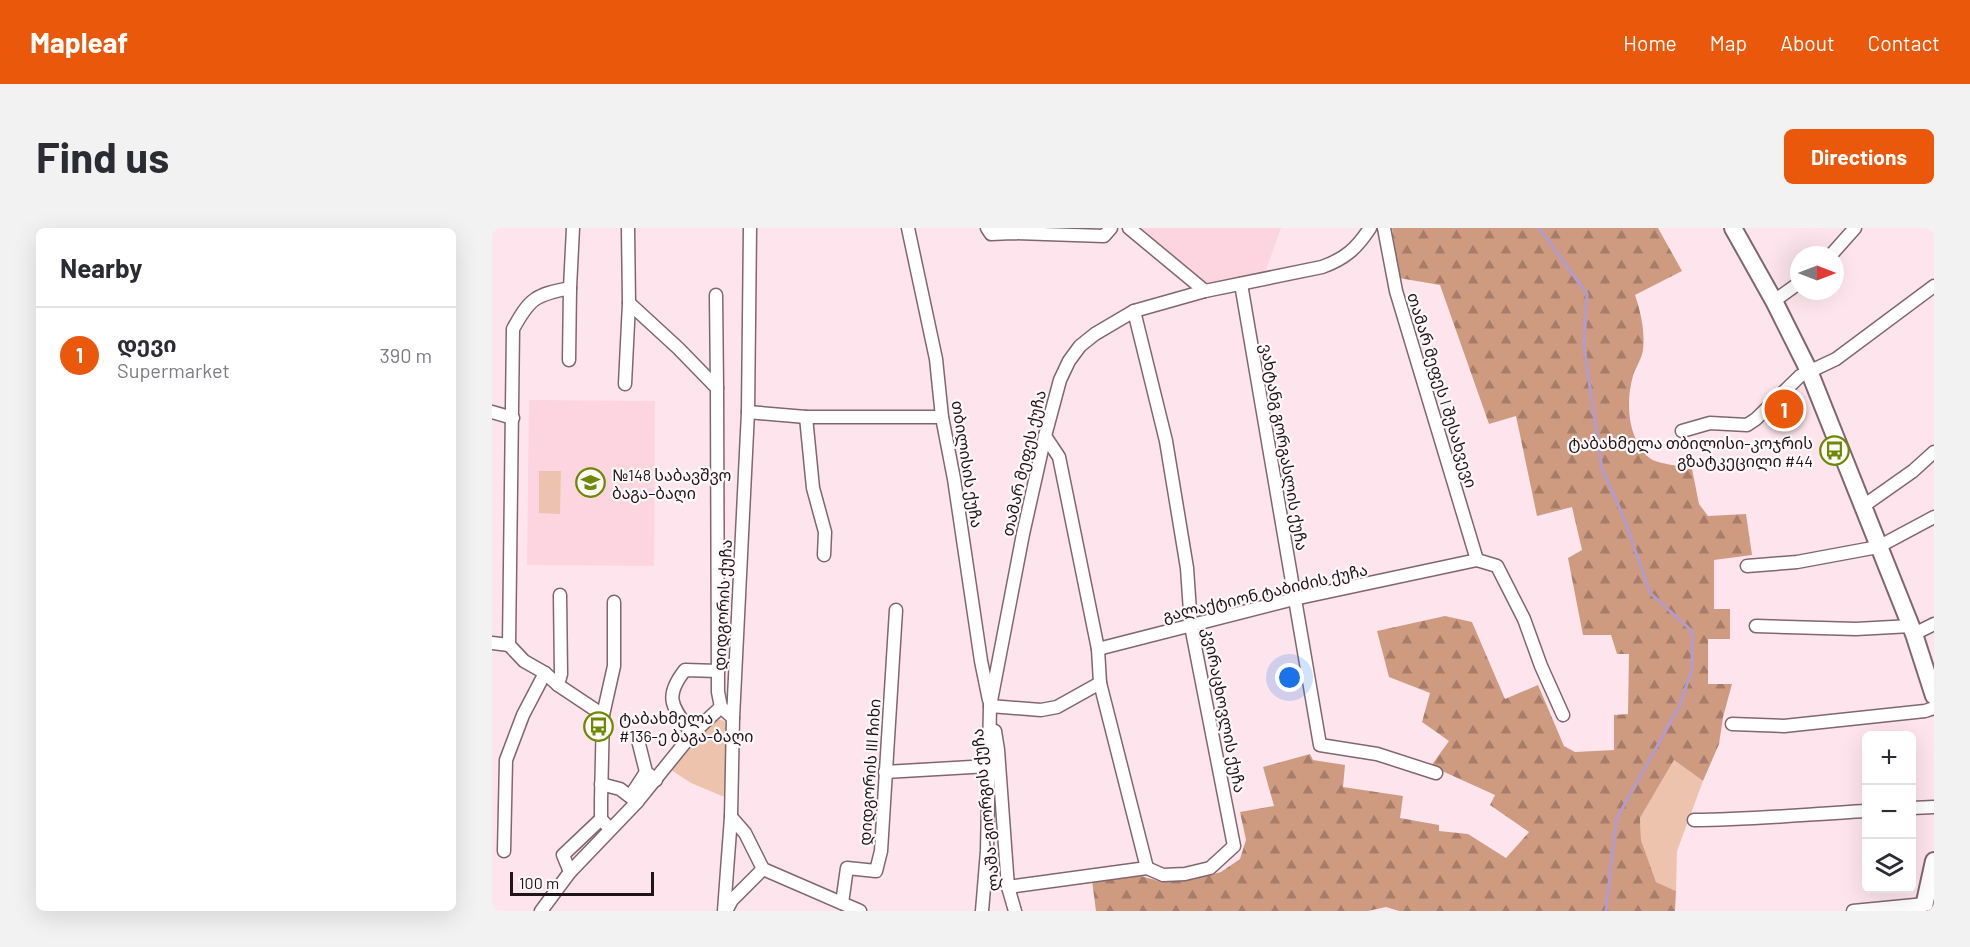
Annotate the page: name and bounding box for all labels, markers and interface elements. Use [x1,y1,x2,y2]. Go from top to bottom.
text: Mapleaf [30,25,128,59]
text: Home [1623,30,1677,55]
text: Map [1710,30,1747,55]
text: About [1780,30,1835,55]
text: Contact [1868,30,1940,55]
button: Directions [1784,129,1934,184]
text: Find us [36,131,169,181]
north arrow [1790,246,1844,300]
text: Nearby [60,252,142,283]
street label: თამარ მეფეს I შესახვევი [1403,290,1482,490]
text: დევი [117,330,177,356]
street label: ვახტანგ გორგასლის ქუჩა [1255,342,1313,552]
text: 1 [76,343,83,367]
text: 390 m [379,343,432,367]
text: Supermarket [117,358,230,382]
pin: 1 [1764,386,1804,432]
street label: თამარ მეფეს ქუჩა [997,388,1050,538]
street label: თბილისის ქუჩა [947,399,987,529]
place label: ტაბახმელა თბილისი-კოჯრის გზატკეცილი #44 [1568,433,1813,472]
bus stop icon: ტაბახმელა თბილისი-კოჯრის გზატკეცილი #44 [1818,435,1850,467]
place label: №148 საბავშვო ბაგა–ბაღი [612,465,731,503]
school or university icon: №148 საბავშვო ბაგა–ბაღი [575,467,607,499]
street label: დიდგორის ქუჩა [709,539,737,671]
street label: გალაქტიონ ტაბიძის ქუჩა [1161,559,1370,627]
street label: კვირაცხოვლის ქუჩა [1198,626,1250,795]
your location [1275,663,1304,692]
street label: დიდგორის III ჩიხი [854,698,886,846]
place label: ტაბახმელა #136-ე ბაგა-ბაღი [619,708,754,746]
bus stop icon: ტაბახმელა #136-ე ბაგა-ბაღი [582,710,614,742]
street label: ლაშა-გიორგის ქუჩა [967,727,1005,892]
map controls [1862,731,1916,893]
button: + [1862,731,1916,785]
button: − [1862,785,1916,839]
button: layers [1862,839,1916,893]
scale bar [510,869,654,896]
text: 100 m [519,873,559,892]

